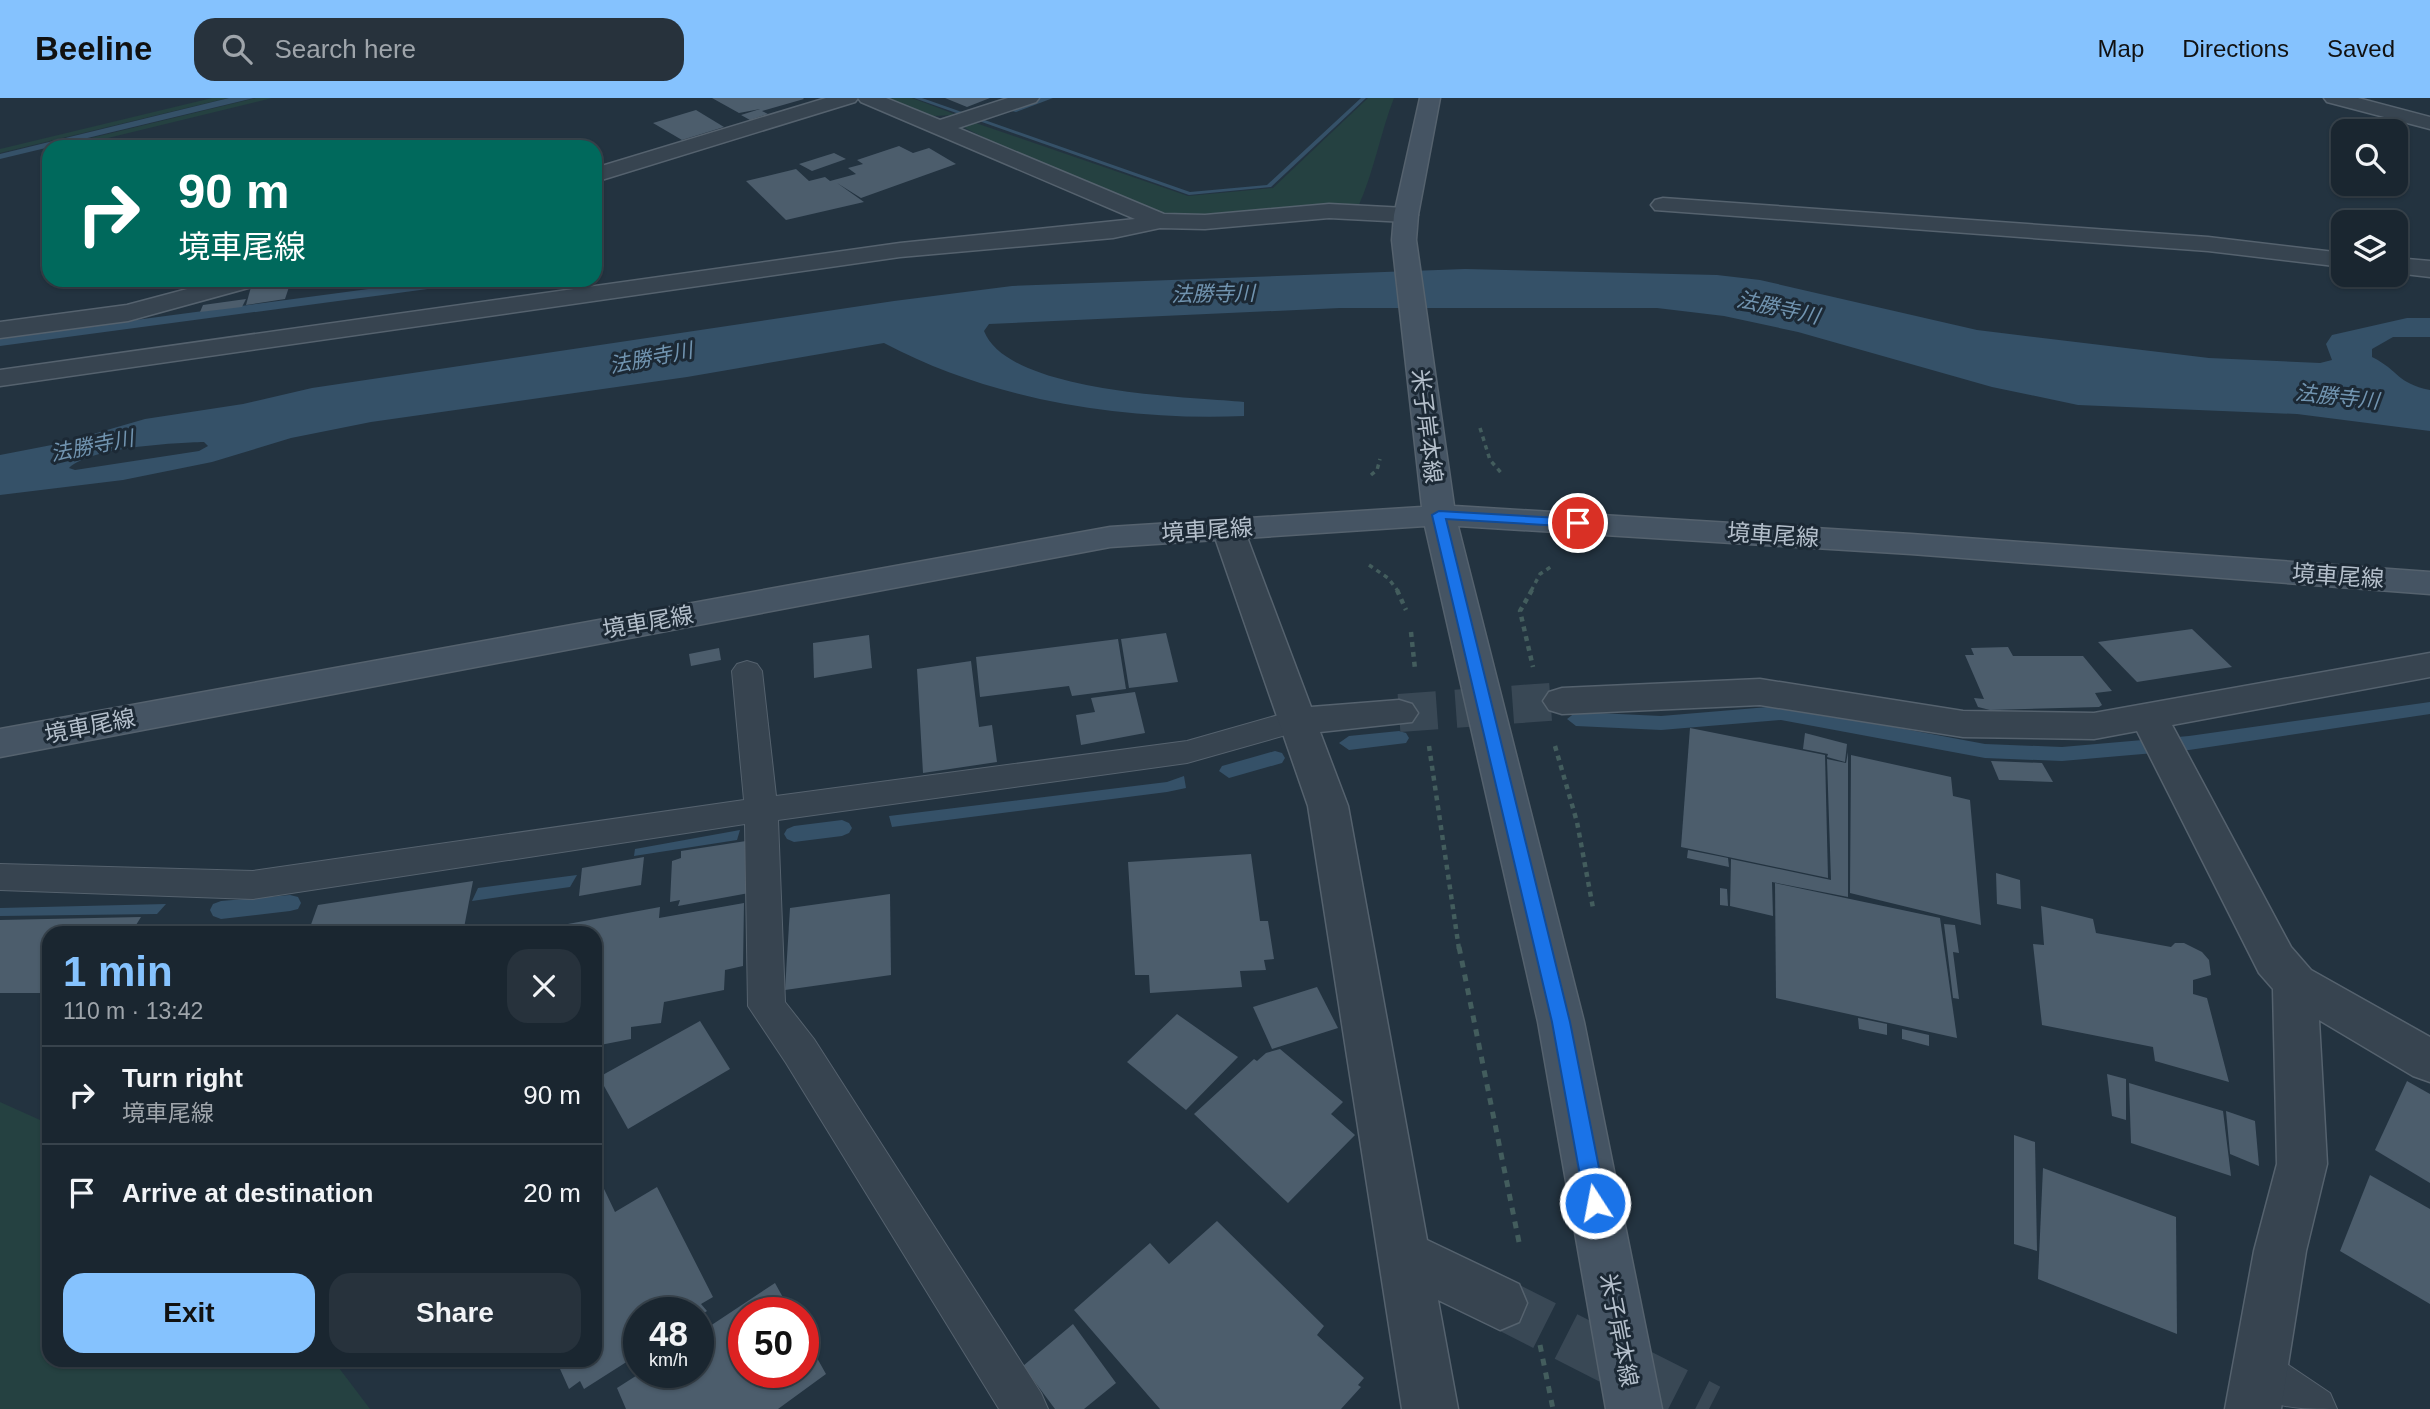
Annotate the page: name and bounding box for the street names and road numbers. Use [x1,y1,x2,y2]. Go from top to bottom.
street label: 米子岸本線 [1407,367,1447,485]
street label: 境車尾線 [1160,514,1254,546]
street label: 境車尾線 [1726,519,1820,551]
street label: 境車尾線 [2291,560,2385,592]
street label: 境車尾線 [600,601,696,643]
street label: 境車尾線 [42,704,138,748]
street label: 米子岸本線 [1595,1271,1643,1389]

